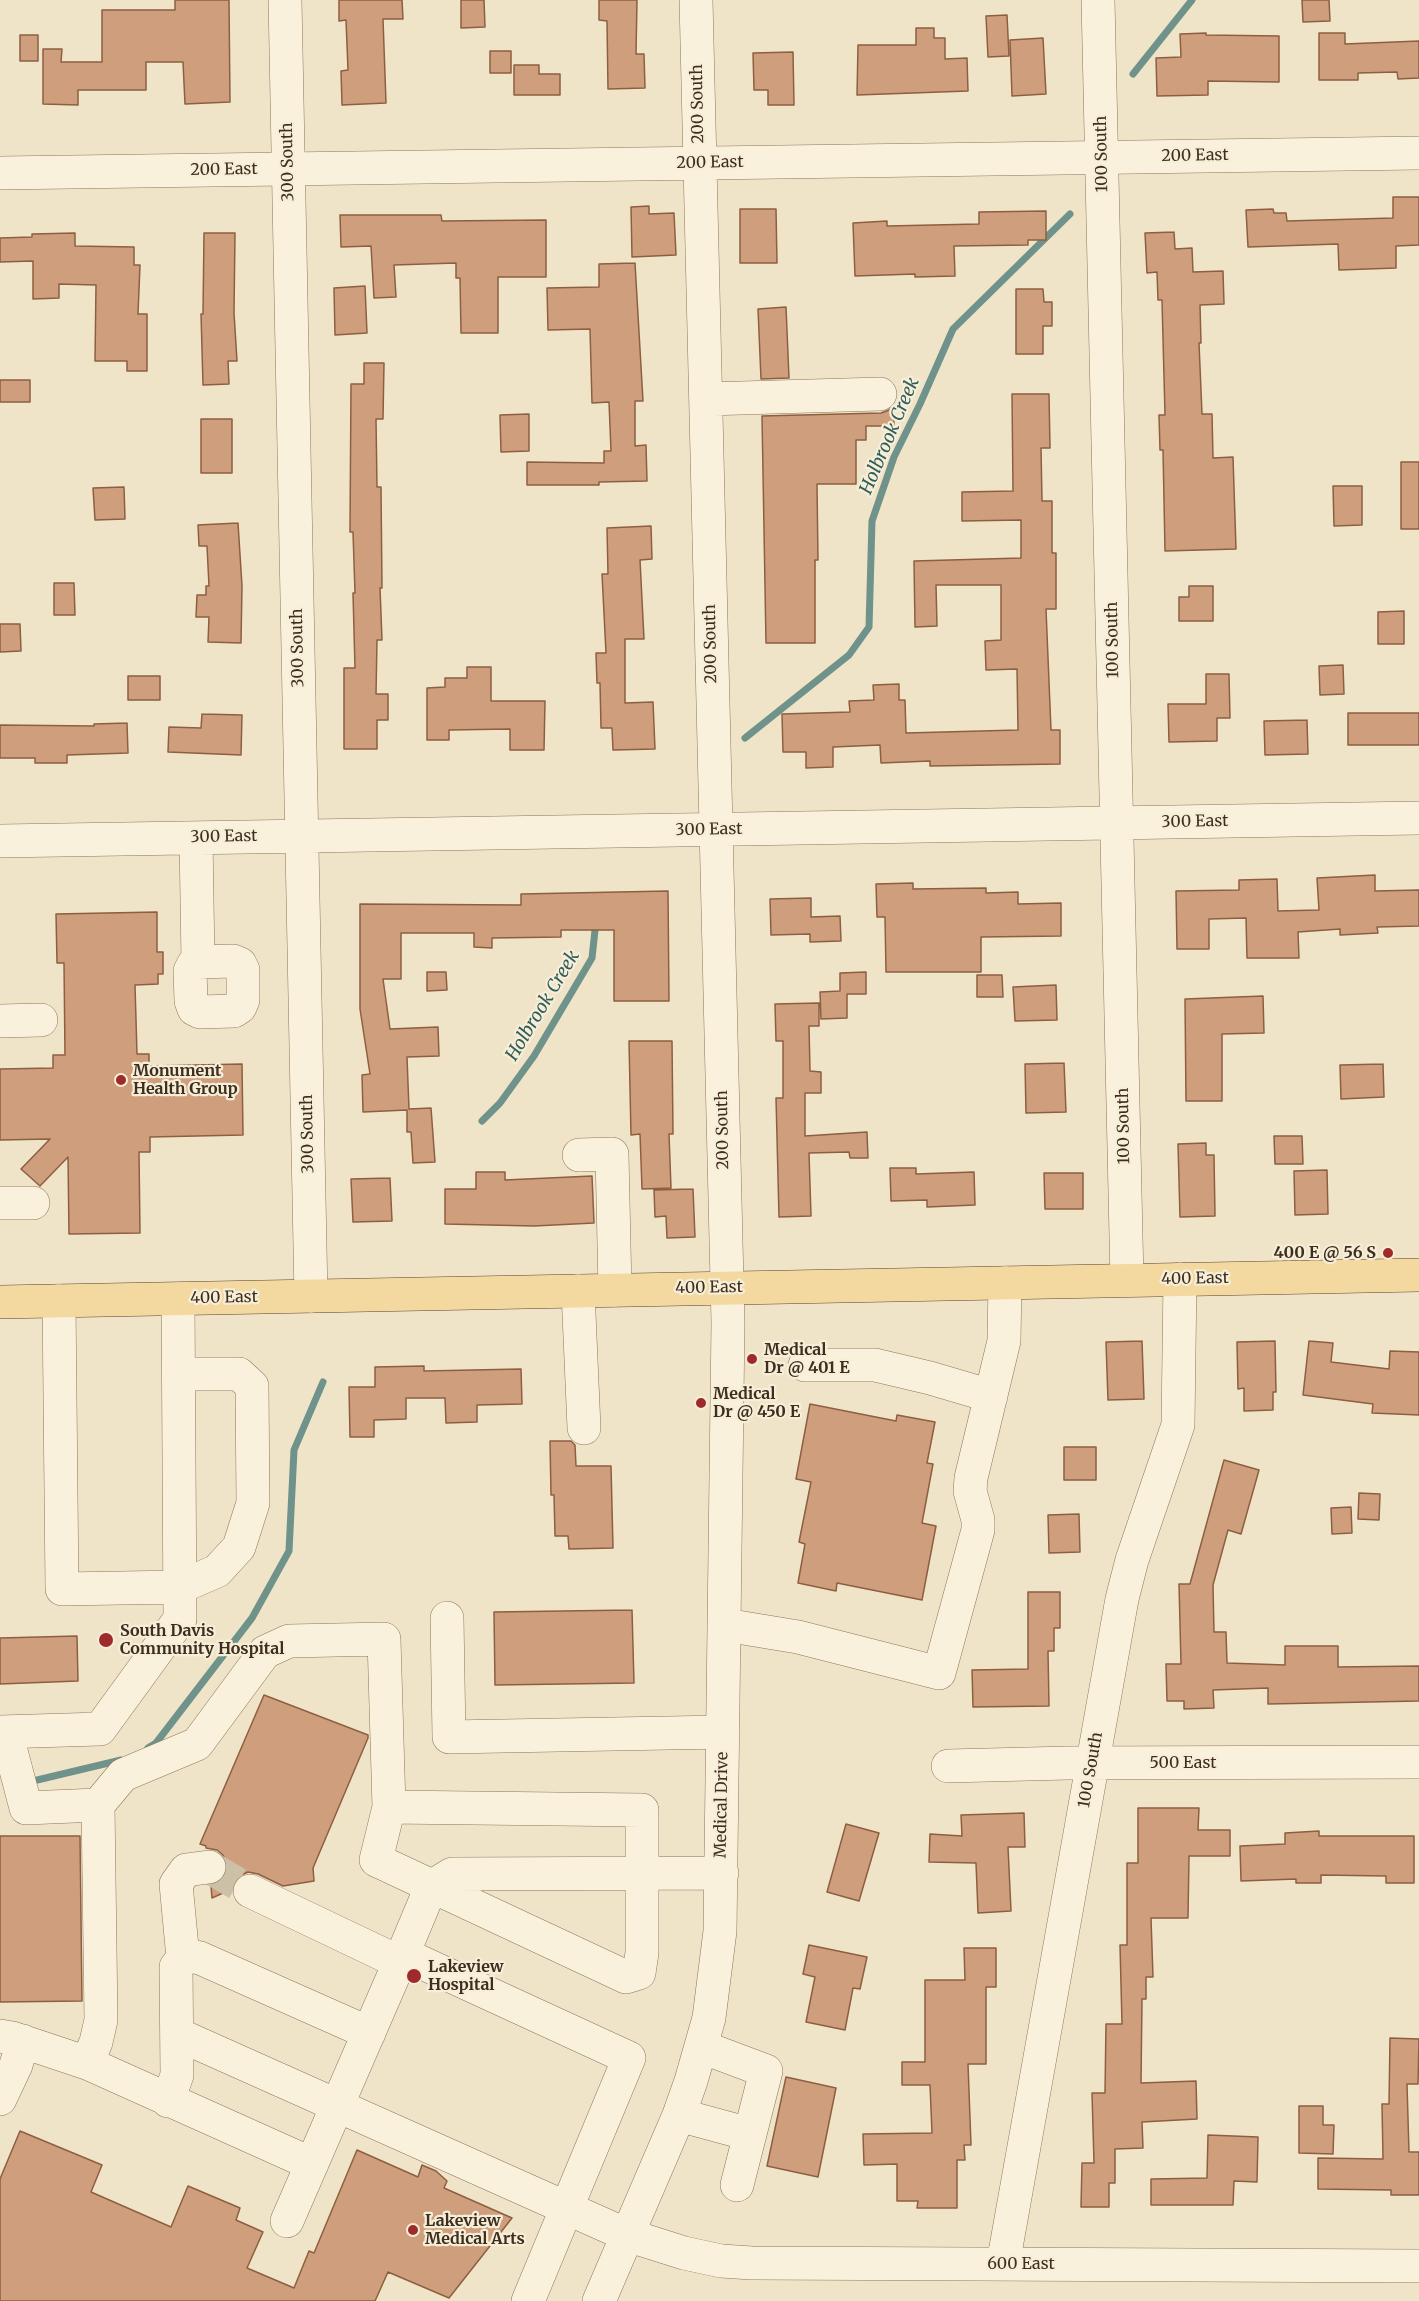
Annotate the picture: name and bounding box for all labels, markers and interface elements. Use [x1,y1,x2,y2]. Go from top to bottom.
street label: 200 South [688,64,708,144]
street label: 100 South [1092,115,1112,193]
street label: 300 South [278,122,298,202]
street label: 200 East [1161,146,1229,166]
street label: 200 East [676,153,744,173]
street label: 200 East [190,160,258,180]
water label: Holbrook Creek [856,374,924,498]
street label: 100 South [1103,601,1123,679]
street label: 200 South [701,604,721,684]
street label: 300 South [288,608,308,688]
street label: 300 East [1161,812,1229,832]
street label: 300 East [675,820,743,840]
street label: 300 East [190,827,258,847]
water label: Holbrook Creek [502,947,584,1065]
place label: Monument Health Group [133,1061,238,1099]
marker: Monument Health Group [114,1073,128,1087]
street label: 100 South [1114,1087,1134,1165]
street label: 200 South [713,1090,733,1170]
street label: 300 South [298,1094,318,1174]
place label: 400 E @ 56 S [1274,1243,1376,1263]
marker: 400 E @ 56 S [1381,1246,1395,1260]
street label: 400 East [1161,1269,1229,1289]
street label: 400 East [675,1278,743,1298]
street label: 400 East [190,1288,258,1308]
place label: Medical Dr @ 401 E [764,1340,850,1378]
marker: Medical Dr @ 401 E [745,1352,759,1366]
place label: Medical Dr @ 450 E [713,1384,800,1422]
marker: Medical Dr @ 450 E [694,1396,708,1410]
place label: South Davis Community Hospital [120,1621,284,1659]
marker: South Davis Community Hospital [97,1631,115,1649]
street label: 100 South [1075,1731,1107,1809]
street label: Medical Drive [711,1752,733,1858]
street label: 500 East [1149,1753,1217,1773]
place label: Lakeview Hospital [428,1957,504,1995]
marker: Lakeview Hospital [405,1967,423,1985]
place label: Lakeview Medical Arts [425,2211,525,2249]
marker: Lakeview Medical Arts [406,2223,420,2237]
street label: 600 East [987,2254,1055,2274]

